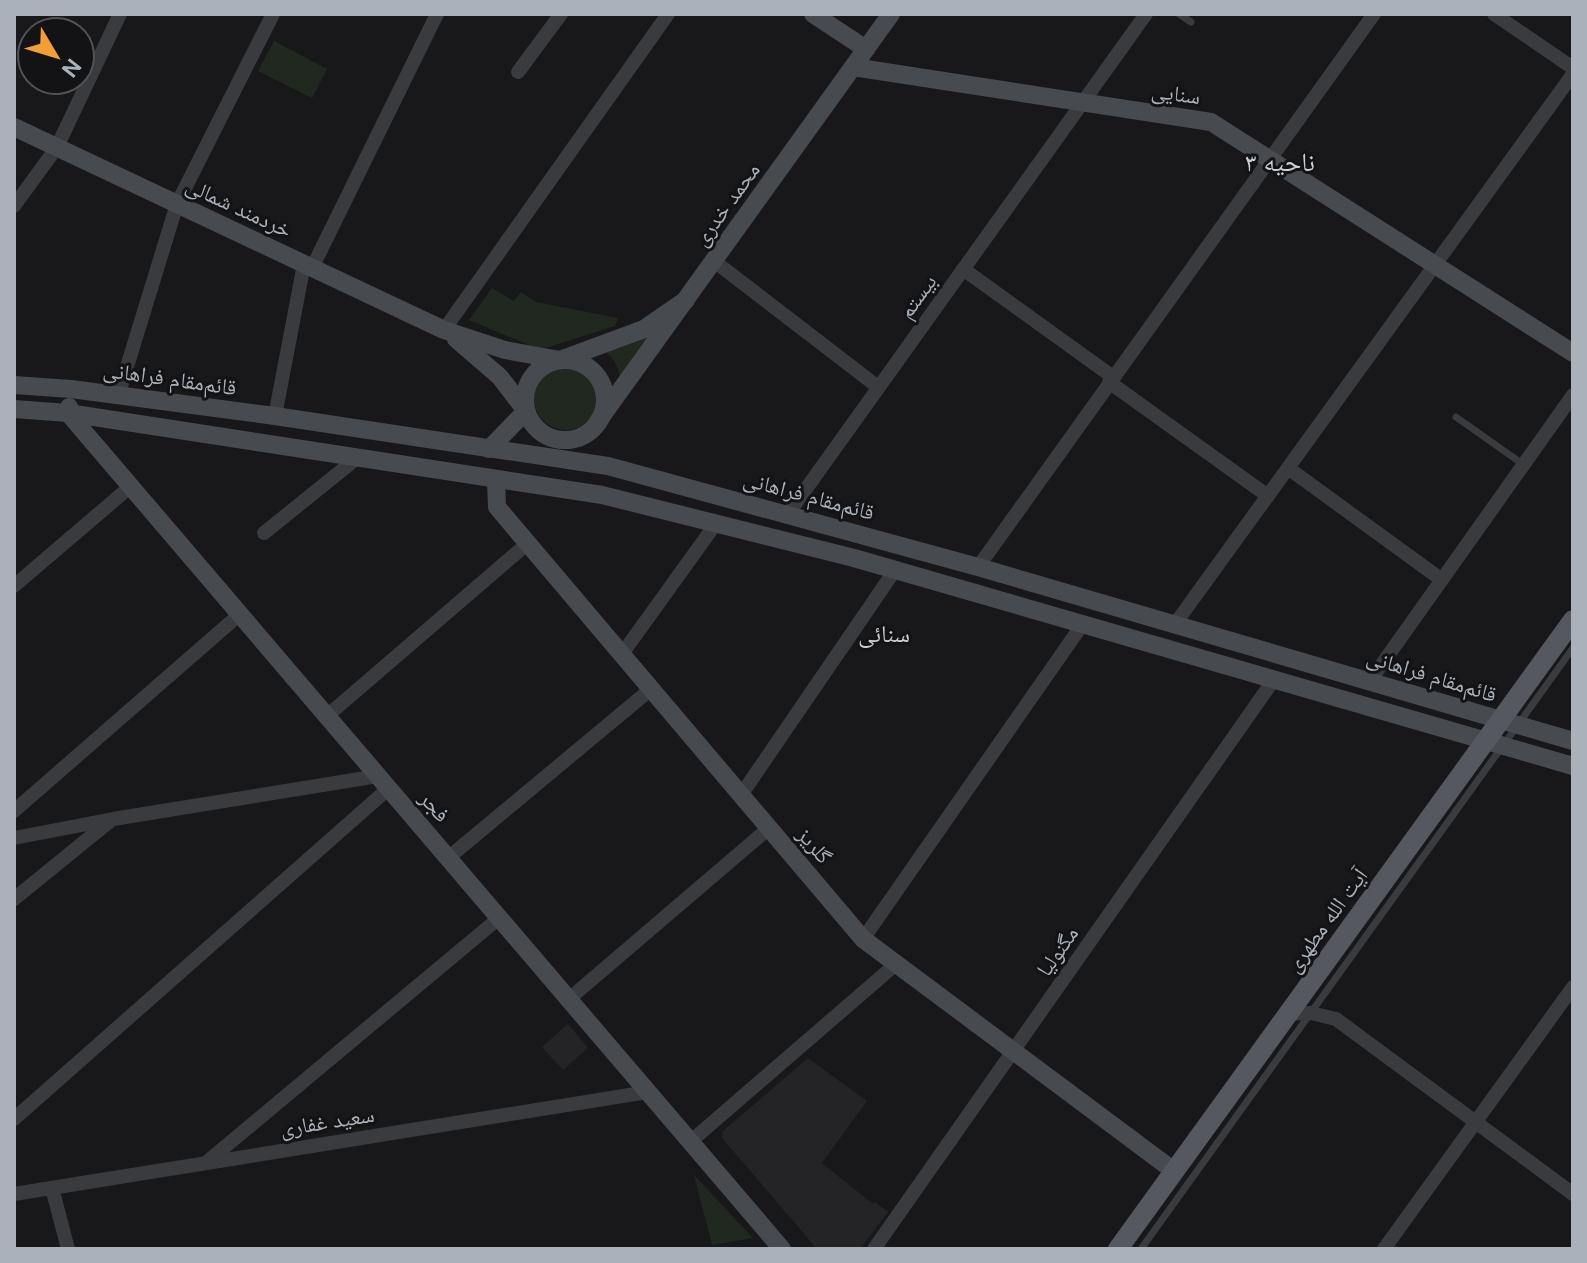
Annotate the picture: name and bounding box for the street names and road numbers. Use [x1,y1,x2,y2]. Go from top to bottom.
street label: سنایی [1150,76,1202,111]
street label: محمد خدری [686,157,767,252]
street label: خردمند شمالی [181,170,296,245]
street label: بیستم [892,268,943,324]
street label: قائم‌مقام فراهانی [101,355,239,402]
street label: قائم‌مقام فراهانی [740,464,878,527]
street label: قائم‌مقام فراهانی [1363,642,1500,709]
street label: فجر [412,784,456,828]
street label: گلریز [790,820,839,870]
street label: آیت الله مطهری [1279,862,1374,978]
street label: مگنولیا [1030,920,1085,982]
street label: سعید غفاری [278,1100,376,1143]

